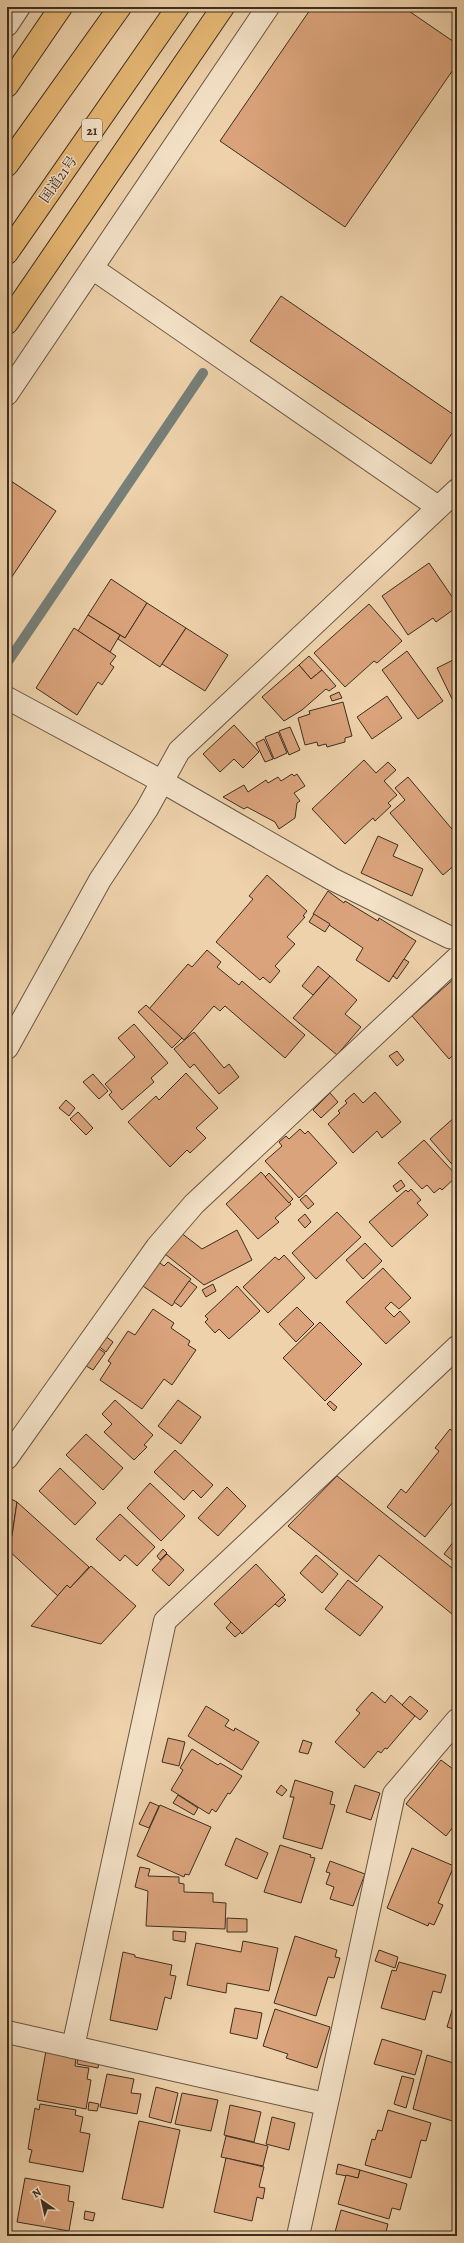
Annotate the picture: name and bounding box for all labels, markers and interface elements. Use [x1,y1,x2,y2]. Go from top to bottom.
road number: 21 [82,119,102,141]
street label: 国道21号 [35,152,82,207]
north arrow [22,2181,62,2221]
text: N [29,2185,44,2202]

